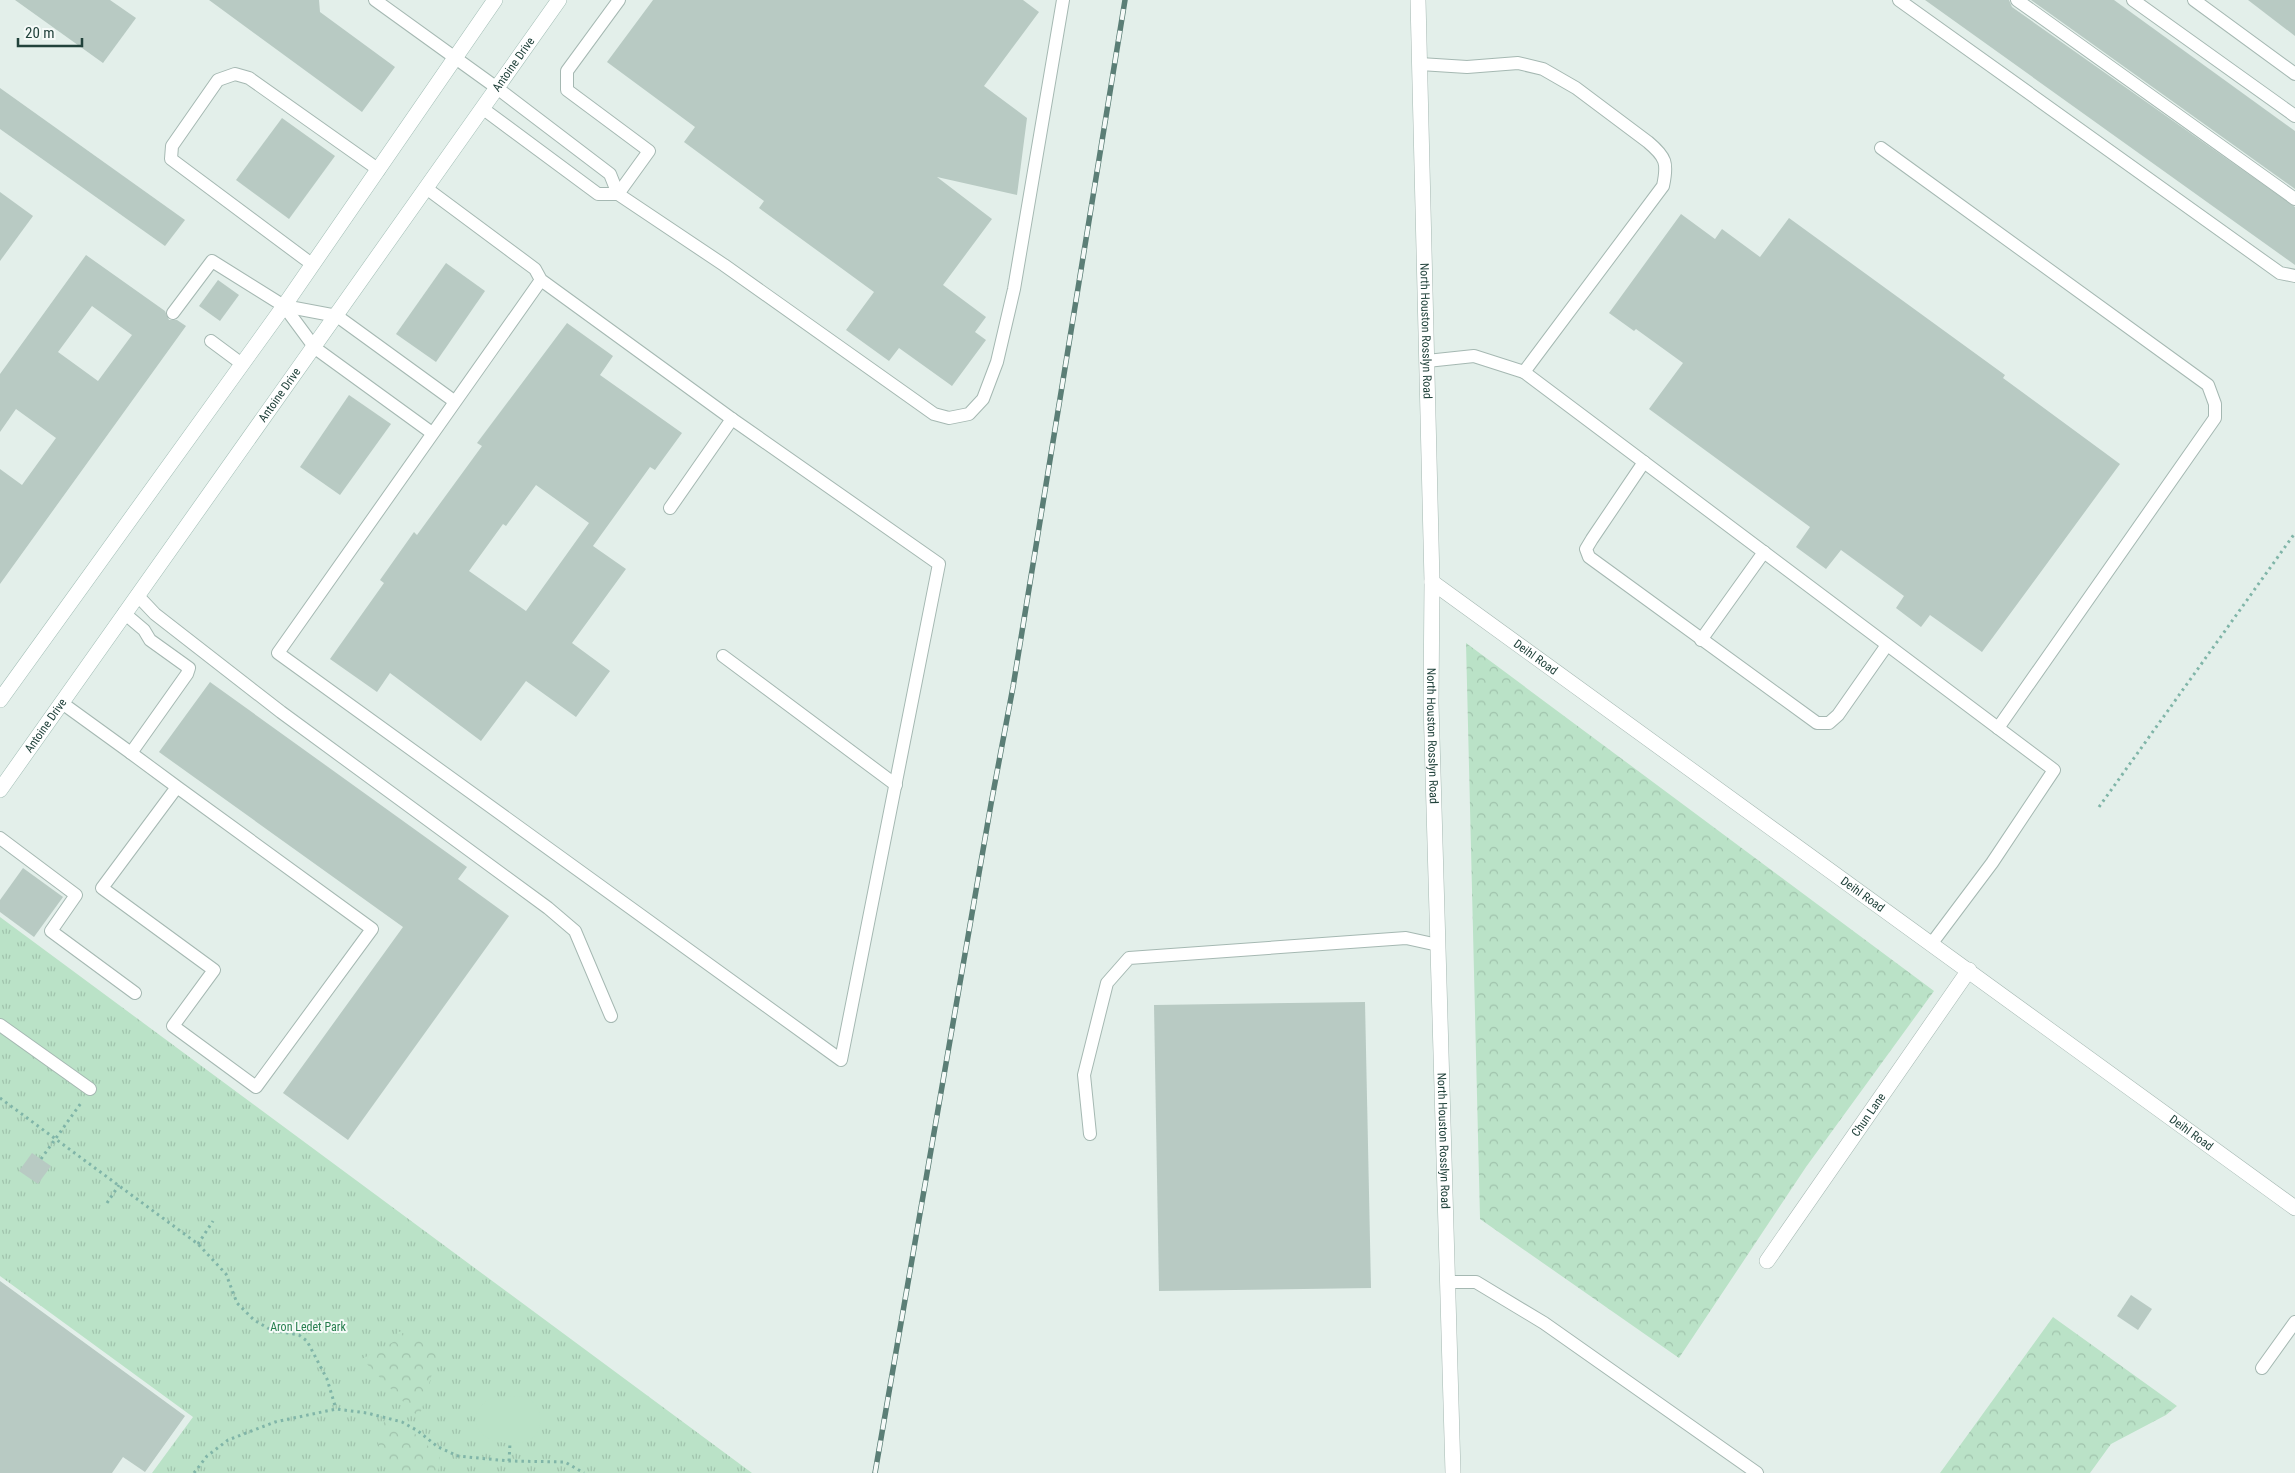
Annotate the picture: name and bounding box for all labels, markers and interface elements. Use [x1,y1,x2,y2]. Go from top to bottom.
scale bar [18,15,81,47]
text: 20 m [25,24,55,42]
street label: Antoine Drive [490,34,538,94]
street label: North Houston Rosslyn Road [1417,263,1435,399]
street label: Antoine Drive [256,365,304,425]
street label: Deihl Road [1511,637,1560,678]
street label: North Houston Rosslyn Road [1424,668,1441,804]
street label: Antoine Drive [22,695,70,755]
street label: Deihl Road [1838,874,1887,915]
street label: North Houston Rosslyn Road [1435,1072,1452,1209]
street label: Chun Lane [1849,1090,1889,1139]
street label: Deihl Road [2167,1112,2216,1153]
park label: Aron Ledet Park [270,1320,346,1334]

